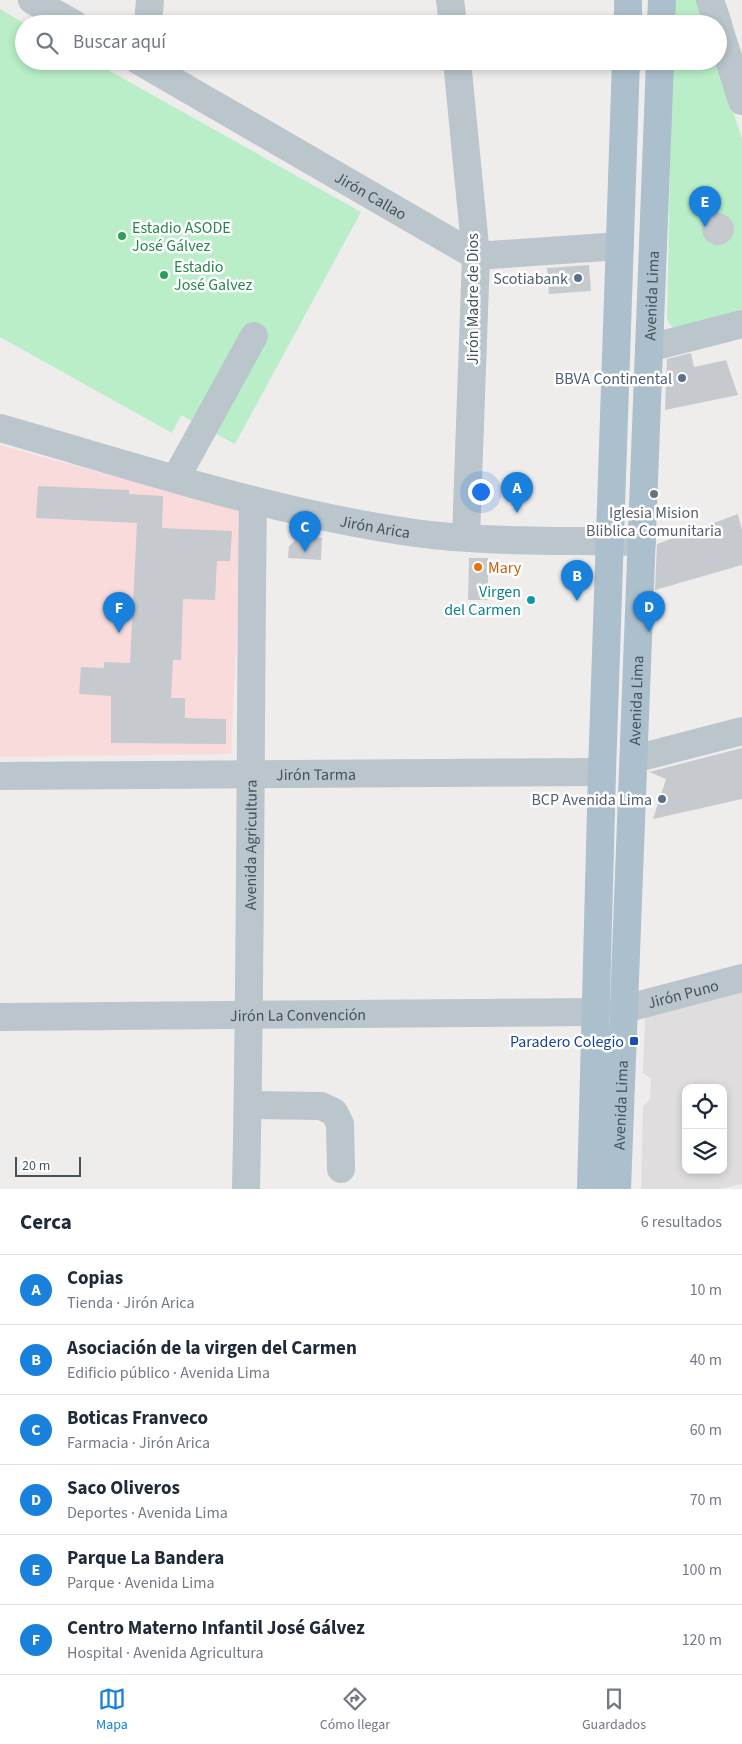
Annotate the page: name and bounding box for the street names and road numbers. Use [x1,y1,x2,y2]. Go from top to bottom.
street label: Jirón Callao [330,167,411,226]
street label: Jirón Madre de Dios [462,233,484,365]
street label: Avenida Lima [639,250,665,341]
street label: Jirón Arica [338,510,412,544]
street label: Avenida Lima [624,655,649,746]
street label: Jirón Tarma [276,764,356,786]
street label: Avenida Agricultura [240,780,263,910]
street label: Jirón Puno [645,975,721,1014]
street label: Jirón La Convención [230,1004,366,1027]
street label: Avenida Lima [608,1060,634,1150]

